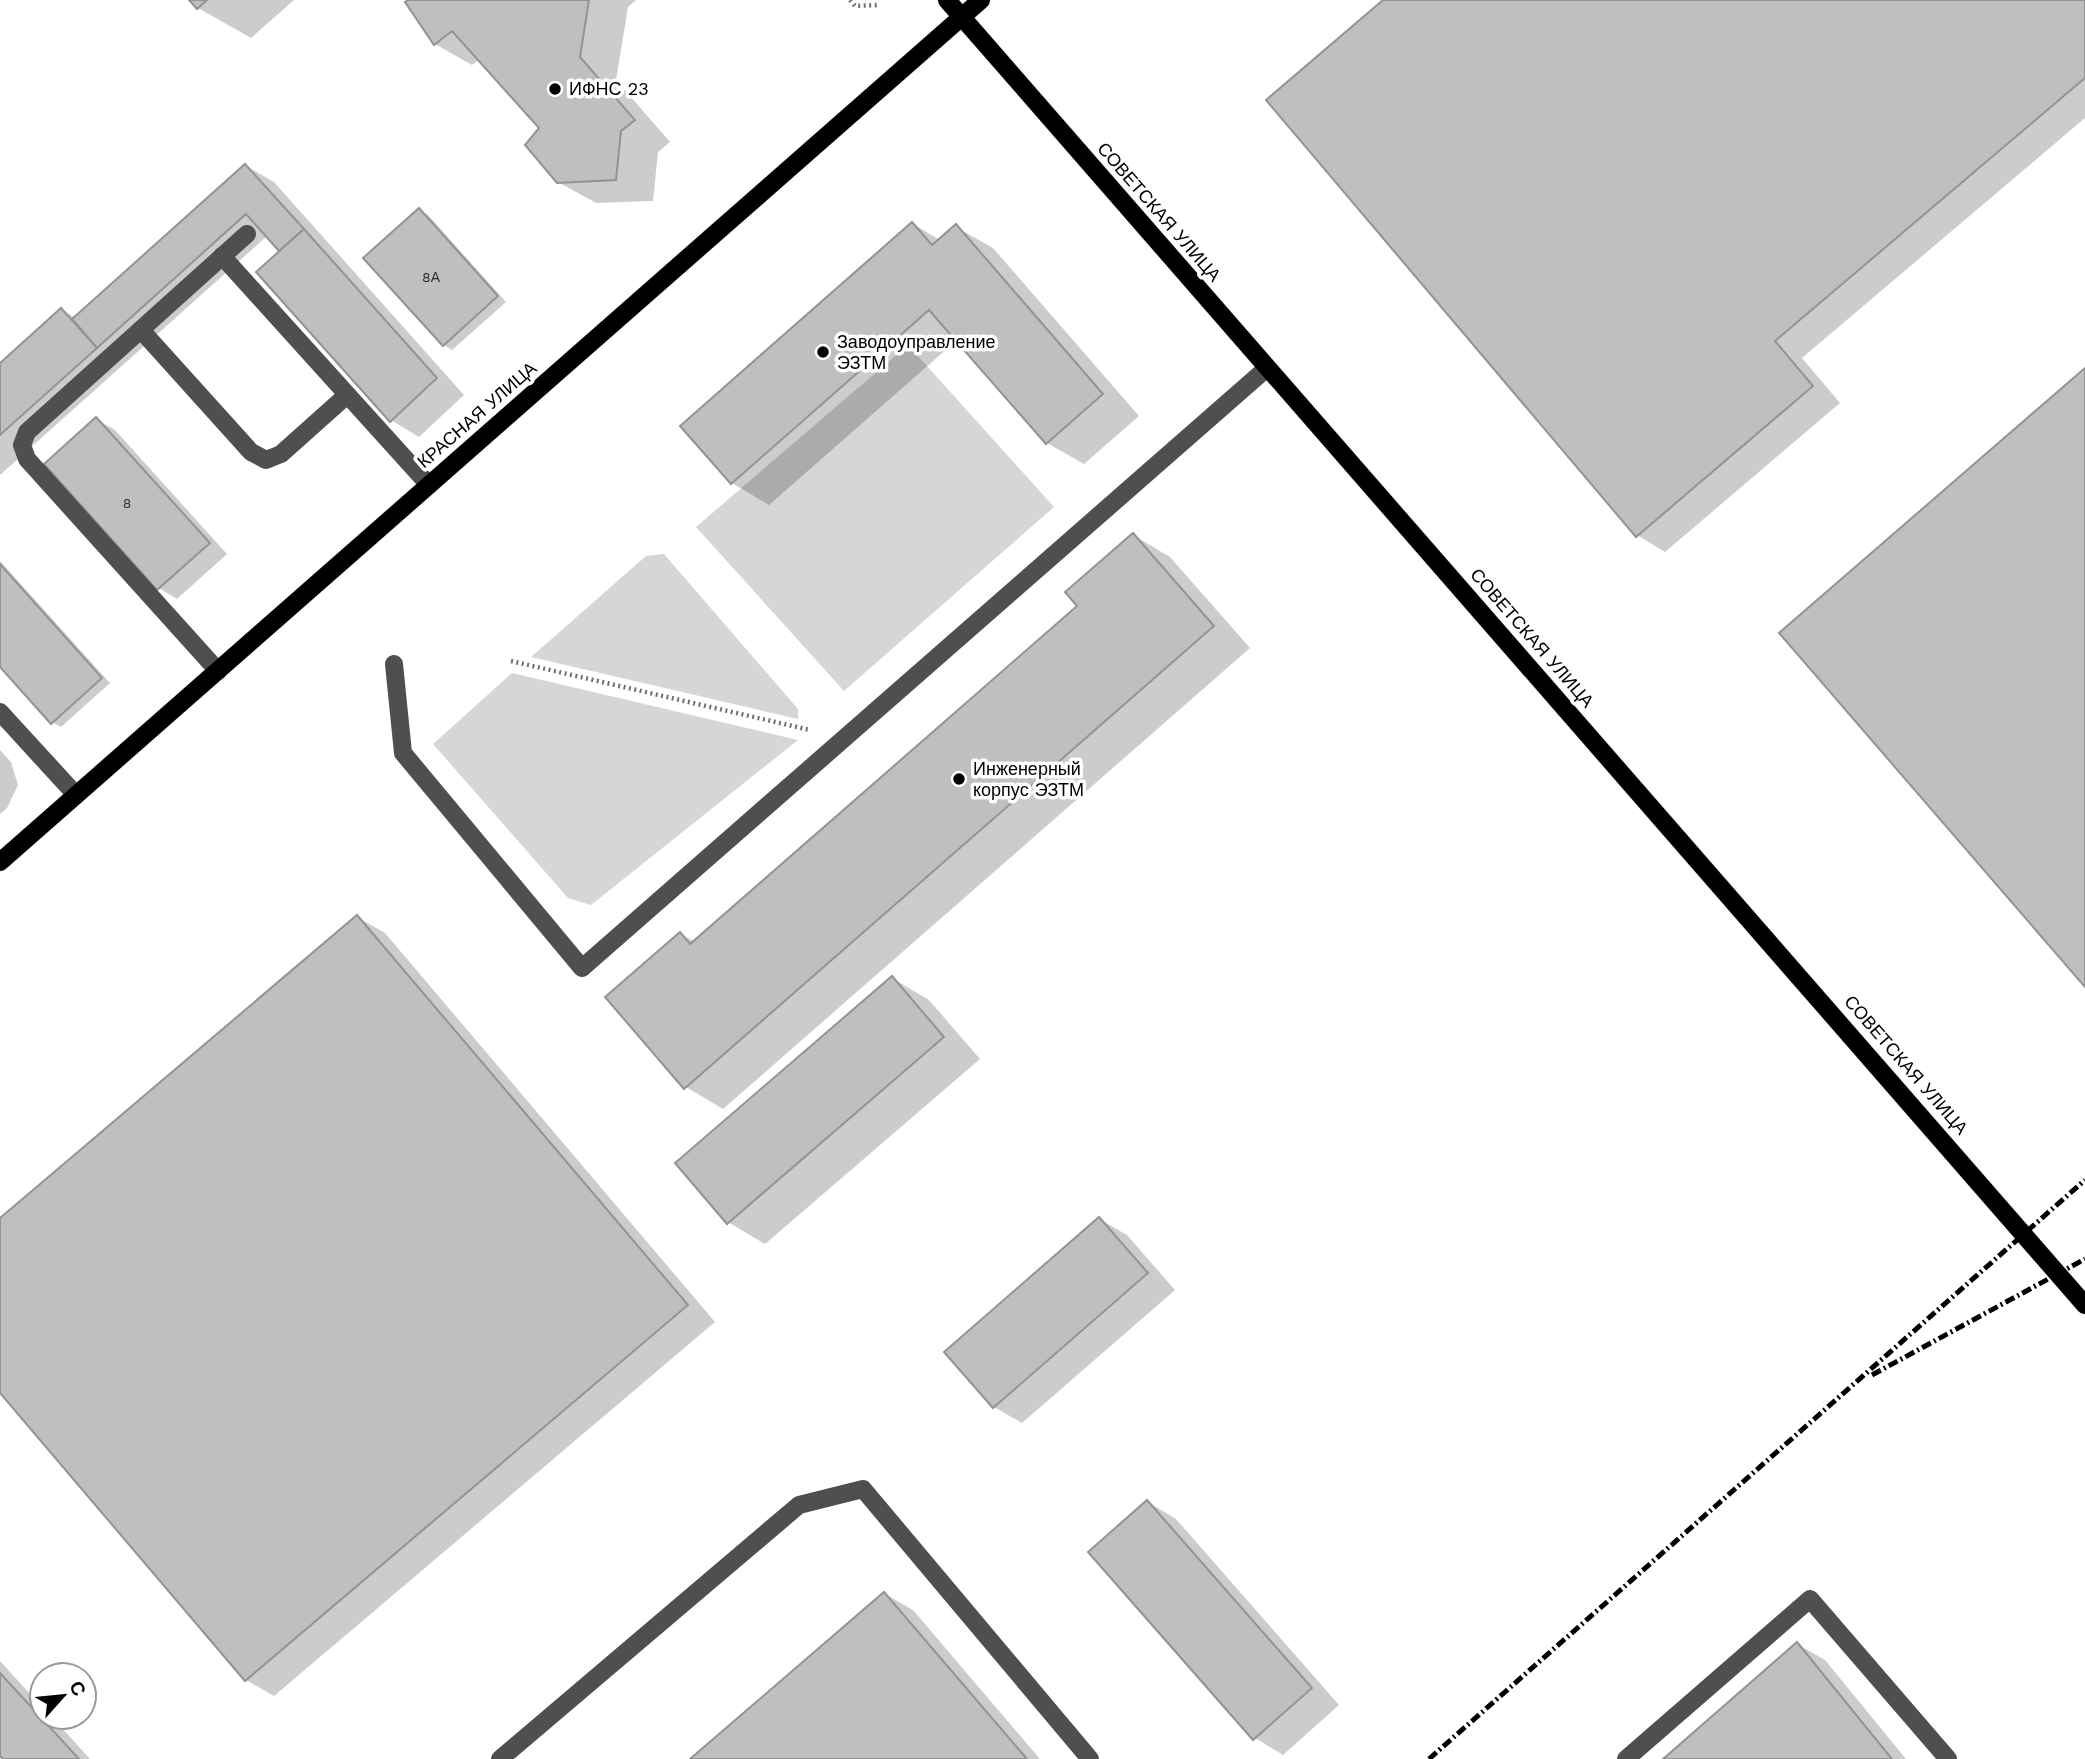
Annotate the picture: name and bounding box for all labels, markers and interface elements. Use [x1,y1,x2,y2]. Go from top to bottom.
place label: ИФНС 23 [569,78,649,99]
marker: ИФНС 23 [547,81,563,97]
street label: СОВЕТСКАЯ УЛИЦА [1093,138,1225,285]
house number: 8А [422,269,441,285]
place label: Заводоуправление ЭЗТМ [837,331,996,373]
marker: Заводоуправление ЭЗТМ [815,344,831,360]
street label: КРАСНАЯ УЛИЦА [413,357,541,472]
house number: 8 [123,495,131,511]
street label: СОВЕТСКАЯ УЛИЦА [1466,564,1598,711]
place label: Инженерный корпус ЭЗТМ [973,758,1084,800]
marker: Инженерный корпус ЭЗТМ [951,771,967,787]
street label: СОВЕТСКАЯ УЛИЦА [1840,991,1972,1138]
north arrow [28,1661,98,1731]
text: С [64,1677,91,1700]

